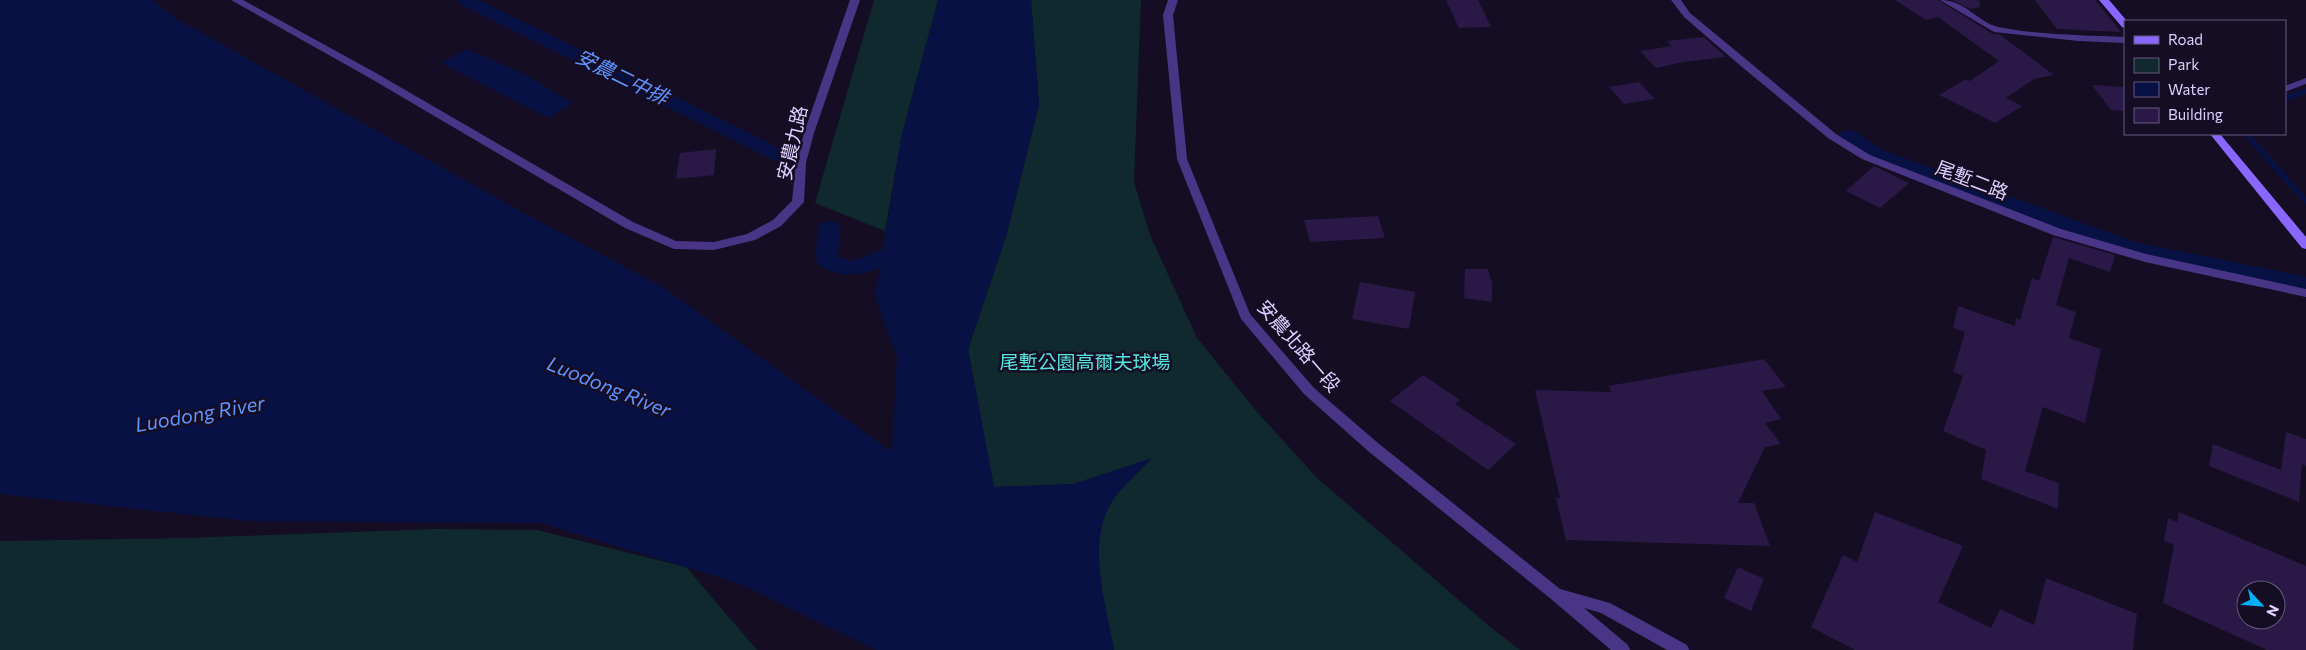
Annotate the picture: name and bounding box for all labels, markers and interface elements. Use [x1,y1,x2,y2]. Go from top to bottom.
legend [2124,20,2286,135]
text: Road [2168,30,2203,48]
water label: 安農二中排 [572,43,675,110]
text: Park [2168,55,2199,73]
text: Water [2168,80,2210,98]
street label: 安農九路 [772,103,811,183]
text: Building [2168,105,2223,123]
street label: 尾塹二路 [1933,155,2012,204]
street label: 安農北路一段 [1253,295,1345,396]
water label: Luodong River [544,350,676,422]
park label: 尾塹公園高爾夫球場 [999,350,1171,373]
water label: Luodong River [133,390,268,436]
north arrow [2236,580,2286,630]
text: N [2263,602,2283,619]

